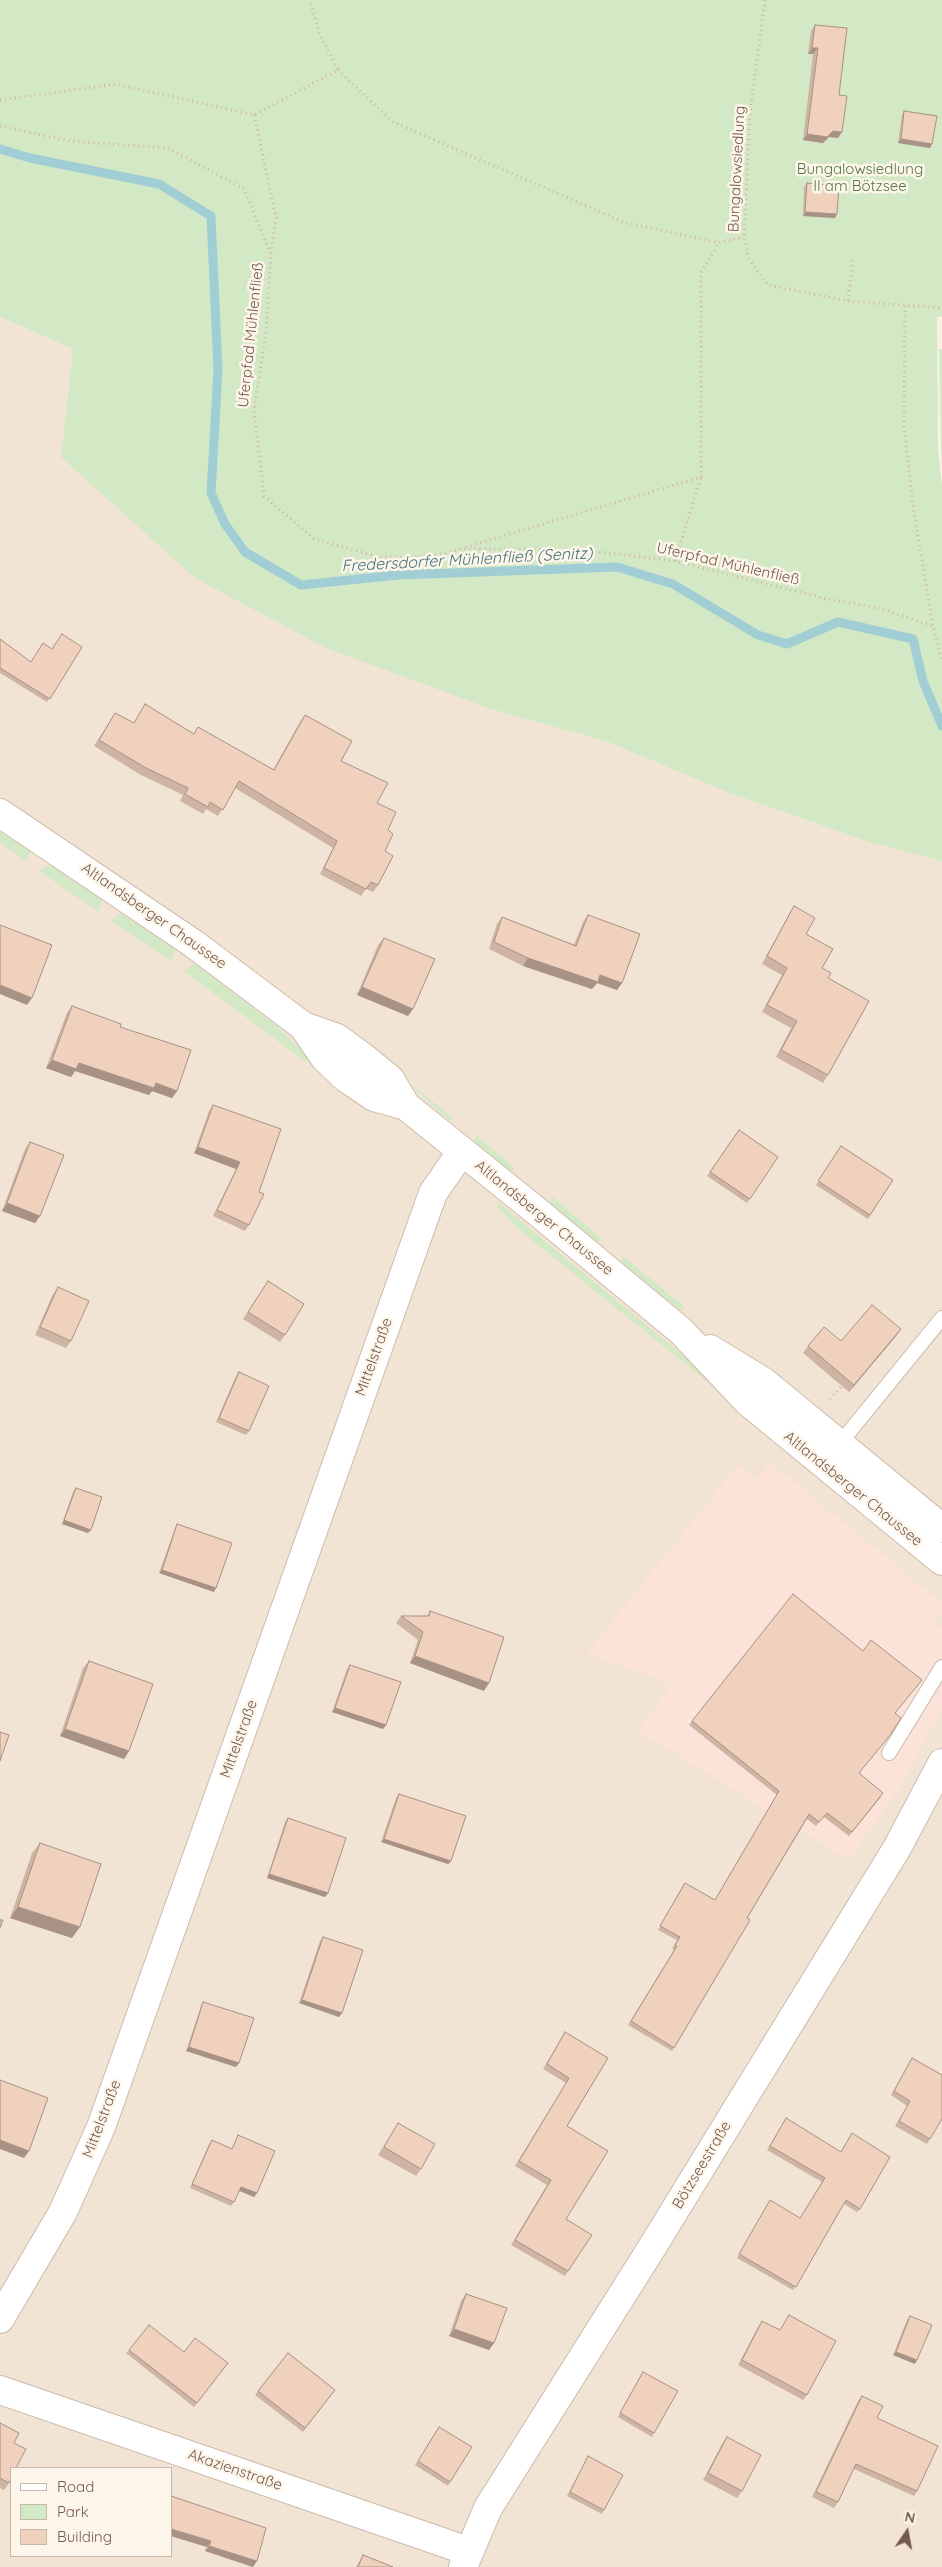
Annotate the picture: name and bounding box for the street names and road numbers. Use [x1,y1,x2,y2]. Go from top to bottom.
street label: Bungalowsiedlung [725,105,749,233]
street label: Uferpfad Mühlenfließ [234,261,268,409]
street label: Uferpfad Mühlenfließ [655,539,801,589]
street label: Altlandsberger Chaussee [78,859,230,973]
street label: Altlandsberger Chaussee [471,1157,617,1279]
street label: Mittelstraße [352,1315,396,1399]
street label: Altlandsberger Chaussee [780,1428,926,1550]
street label: Mittelstraße [217,1697,261,1781]
street label: Mittelstraße [79,2077,125,2161]
street label: Bötzseestraße [669,2118,735,2212]
street label: Akazienstraße [185,2445,285,2495]

